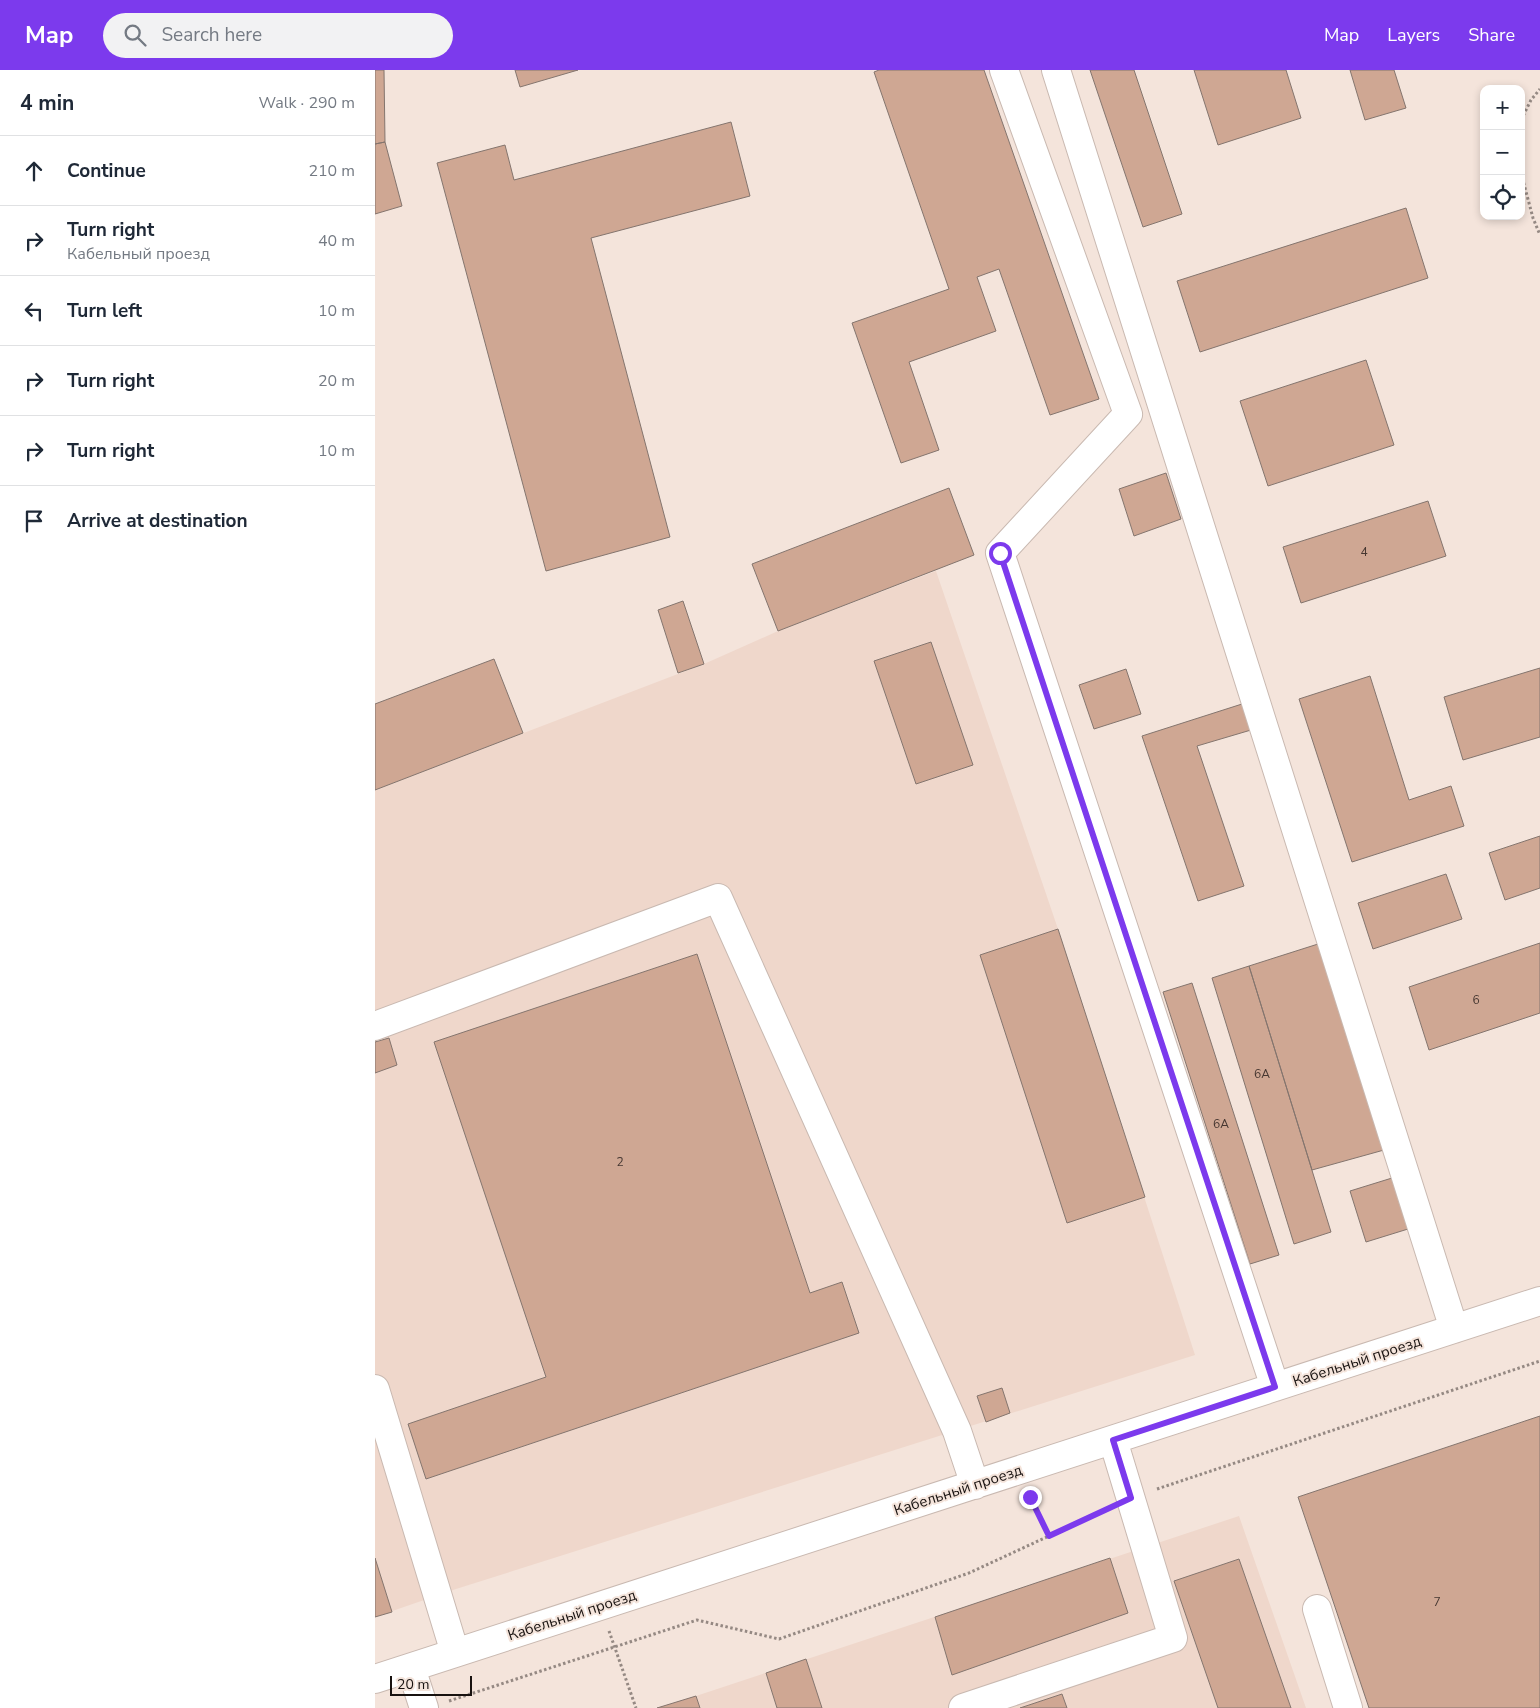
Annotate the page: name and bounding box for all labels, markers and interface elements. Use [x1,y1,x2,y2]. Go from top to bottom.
search box [103,13,453,58]
text: Map [25,19,73,51]
icon: search [121,21,149,49]
text: Search here [161,22,262,48]
text: Map [1324,23,1359,47]
text: Layers [1387,23,1440,47]
text: Share [1468,23,1515,47]
map controls [1480,85,1525,220]
button: + [1480,85,1525,130]
text: 4 min [20,89,74,117]
text: Walk · 290 m [259,92,355,114]
button: − [1480,130,1525,175]
icon: ahead [20,157,48,185]
text: Continue [67,158,146,184]
text: 210 m [308,160,355,182]
button: locate [1480,175,1525,220]
text: Turn right [67,217,154,243]
icon: right [20,227,48,255]
text: 40 m [318,230,355,252]
text: Кабельный проезд [67,243,210,265]
icon: left [20,297,48,325]
text: Turn left [67,298,142,324]
text: 10 m [318,300,355,322]
icon: right [20,367,48,395]
text: Turn right [67,368,154,394]
text: 20 m [318,370,355,392]
icon: right [20,437,48,465]
text: Turn right [67,438,154,464]
text: 10 m [318,440,355,462]
icon: arrive [20,507,48,535]
text: Arrive at destination [67,508,248,534]
route start [989,542,1012,565]
house number: 4 [1360,544,1368,560]
house number: 6 [1472,992,1480,1008]
house number: 6А [1254,1066,1270,1082]
house number: 6А [1213,1116,1229,1132]
house number: 2 [616,1154,624,1170]
street label: Кабельный проезд [1290,1331,1424,1391]
street label: Кабельный проезд [891,1460,1025,1520]
route end [1019,1486,1042,1509]
street label: Кабельный проезд [505,1585,639,1645]
house number: 7 [1433,1594,1441,1610]
scale bar [390,1673,473,1696]
text: 20 m [397,1675,429,1694]

